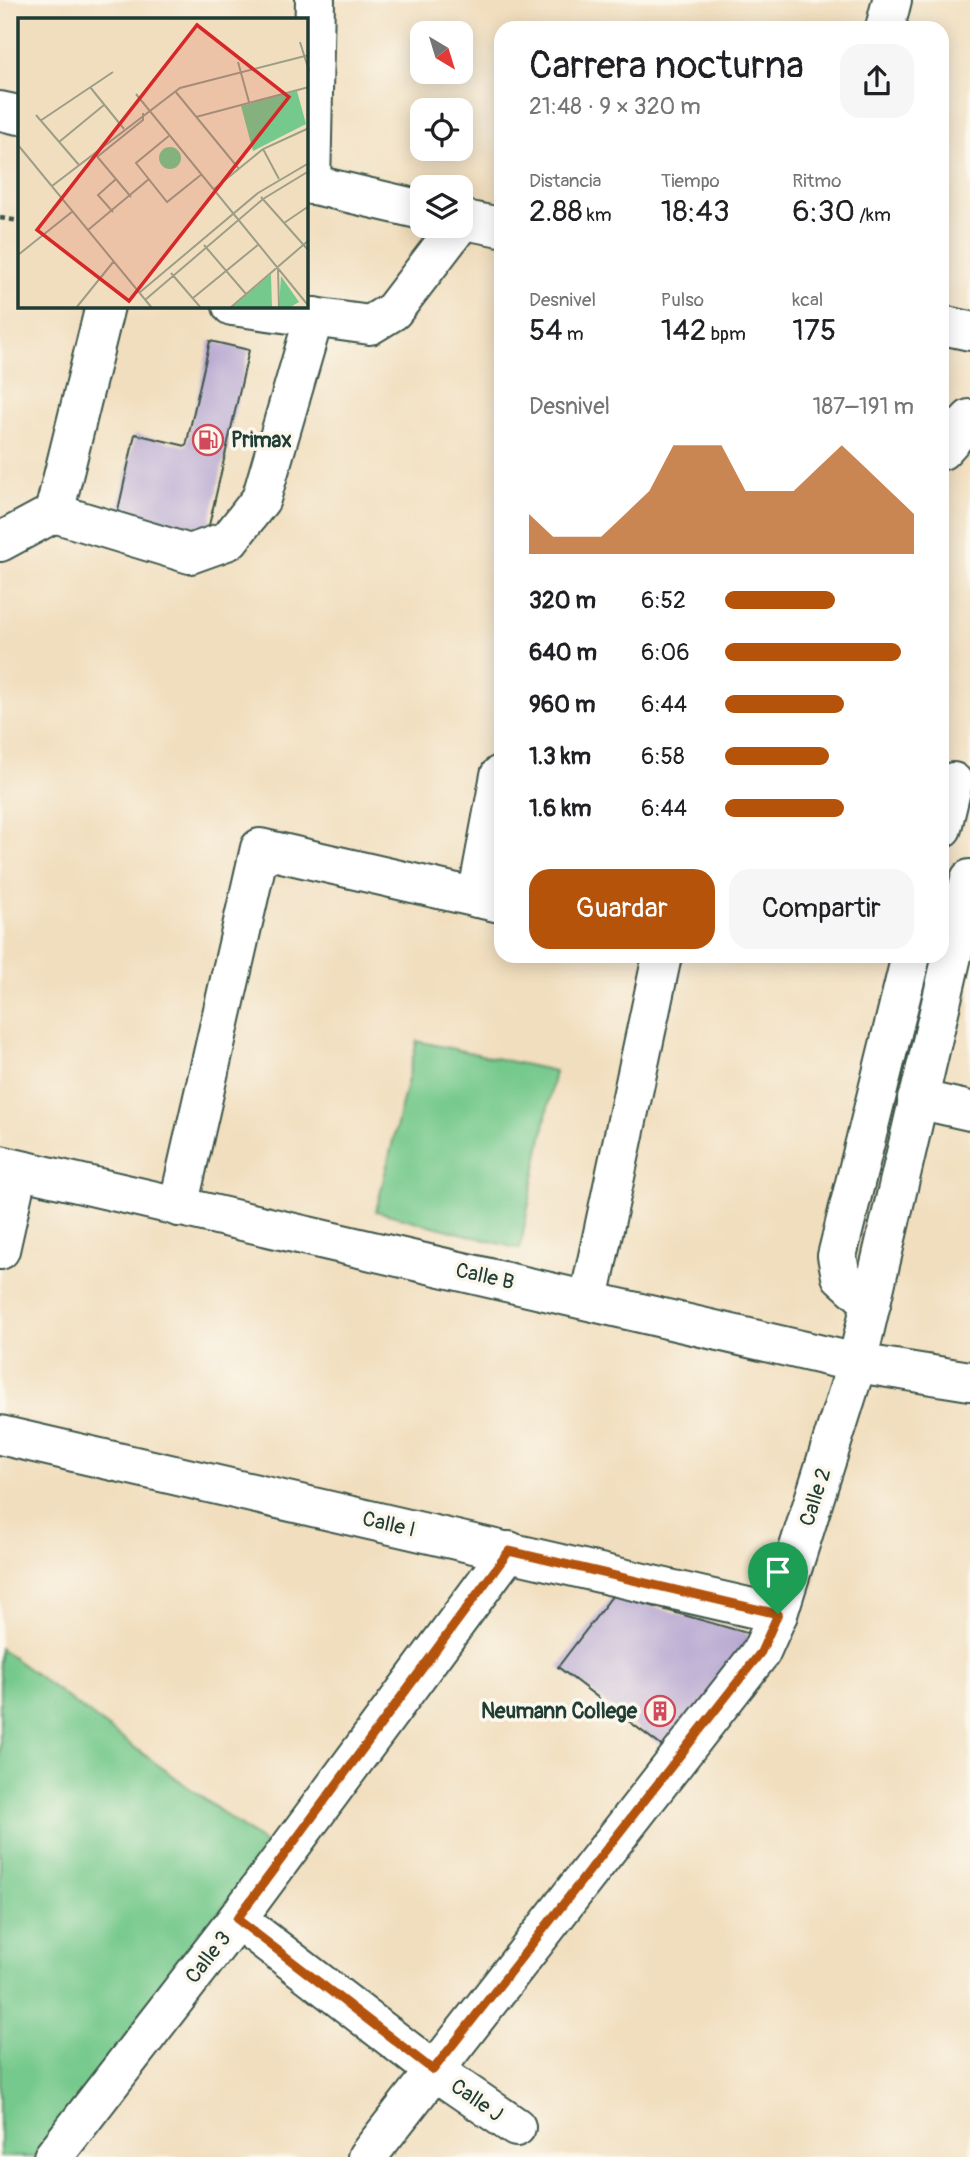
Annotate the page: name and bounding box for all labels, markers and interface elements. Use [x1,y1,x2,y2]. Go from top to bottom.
inset map [18,18,308,308]
north arrow [410,21,472,84]
map controls [410,21,473,238]
text: Carrera nocturna [529,42,804,90]
button: share [840,44,914,118]
text: 21:48 · 9 × 320 m [529,92,701,121]
button: locate [410,98,473,161]
text: Distancia [529,169,601,193]
text: Tiempo [661,169,720,193]
text: Ritmo [792,169,841,193]
button: layers [410,175,473,238]
text: 2.88 [529,193,583,230]
text: 18:43 [661,193,730,230]
text: 6:30 [792,193,855,230]
text: km [583,203,612,227]
text: /km [855,203,891,227]
text: Desnivel [529,288,596,312]
text: Pulso [661,288,704,312]
text: kcal [792,288,823,312]
text: 54 [529,312,563,349]
text: 142 [661,312,707,349]
text: 175 [792,312,836,349]
text: m [563,322,584,346]
text: bpm [707,322,746,346]
text: Desnivel [529,392,610,421]
text: 187–191 m [812,392,914,421]
fuel station icon: Primax [191,423,225,457]
place label: Primax [231,427,292,454]
text: 320 m [529,586,596,615]
text: 6:52 [641,586,686,615]
text: 640 m [529,638,597,667]
text: 6:06 [641,638,690,667]
text: 960 m [529,690,595,719]
text: 6:44 [641,690,687,719]
text: 1.3 km [529,742,591,771]
text: 6:58 [641,742,685,771]
text: 1.6 km [529,794,591,823]
text: 6:44 [641,794,687,823]
button: Guardar [529,869,715,949]
button: Compartir [729,869,914,949]
street label: Calle B [453,1257,517,1296]
street label: Calle 2 [793,1465,837,1530]
street label: Calle I [360,1505,418,1544]
pin [748,1542,808,1614]
icon: arrive [759,1553,797,1591]
building icon: Neumann College [643,1694,677,1728]
place label: Neumann College [481,1698,638,1725]
street label: Calle 3 [179,1926,237,1989]
street label: Calle J [445,2073,508,2128]

